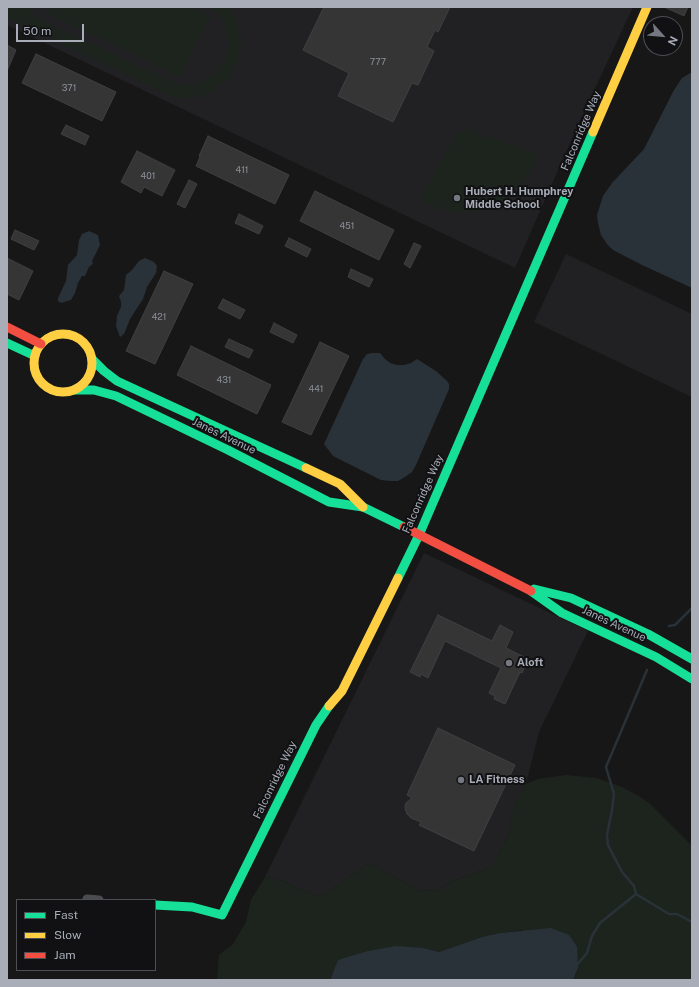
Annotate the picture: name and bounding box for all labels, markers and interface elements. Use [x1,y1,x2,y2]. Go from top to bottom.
scale bar [18,16,86,42]
north arrow [643,16,683,56]
text: 50 m [23,24,51,38]
text: N [666,34,680,48]
house number: 777 [370,57,386,67]
house number: 371 [62,83,76,93]
street label: Falconridge Way [558,89,604,173]
house number: 411 [236,165,248,175]
house number: 401 [141,171,155,181]
place label: Hubert H. Humphrey Middle School [465,185,574,211]
marker: Hubert H. Humphrey Middle School [452,193,462,203]
house number: 451 [339,221,355,231]
house number: 421 [152,312,166,322]
house number: 431 [217,375,231,385]
house number: 441 [309,384,323,394]
street label: Janes Avenue [190,415,258,457]
street label: Falconridge Way [400,452,446,536]
street label: Janes Avenue [580,603,648,645]
place label: Aloft [517,656,543,670]
marker: Aloft [504,658,514,668]
street label: Falconridge Way [250,739,300,821]
place label: LA Fitness [469,773,525,787]
marker: LA Fitness [456,775,466,785]
legend [16,899,156,971]
text: Fast [54,908,78,922]
text: Slow [54,928,81,942]
text: Jam [54,948,76,962]

